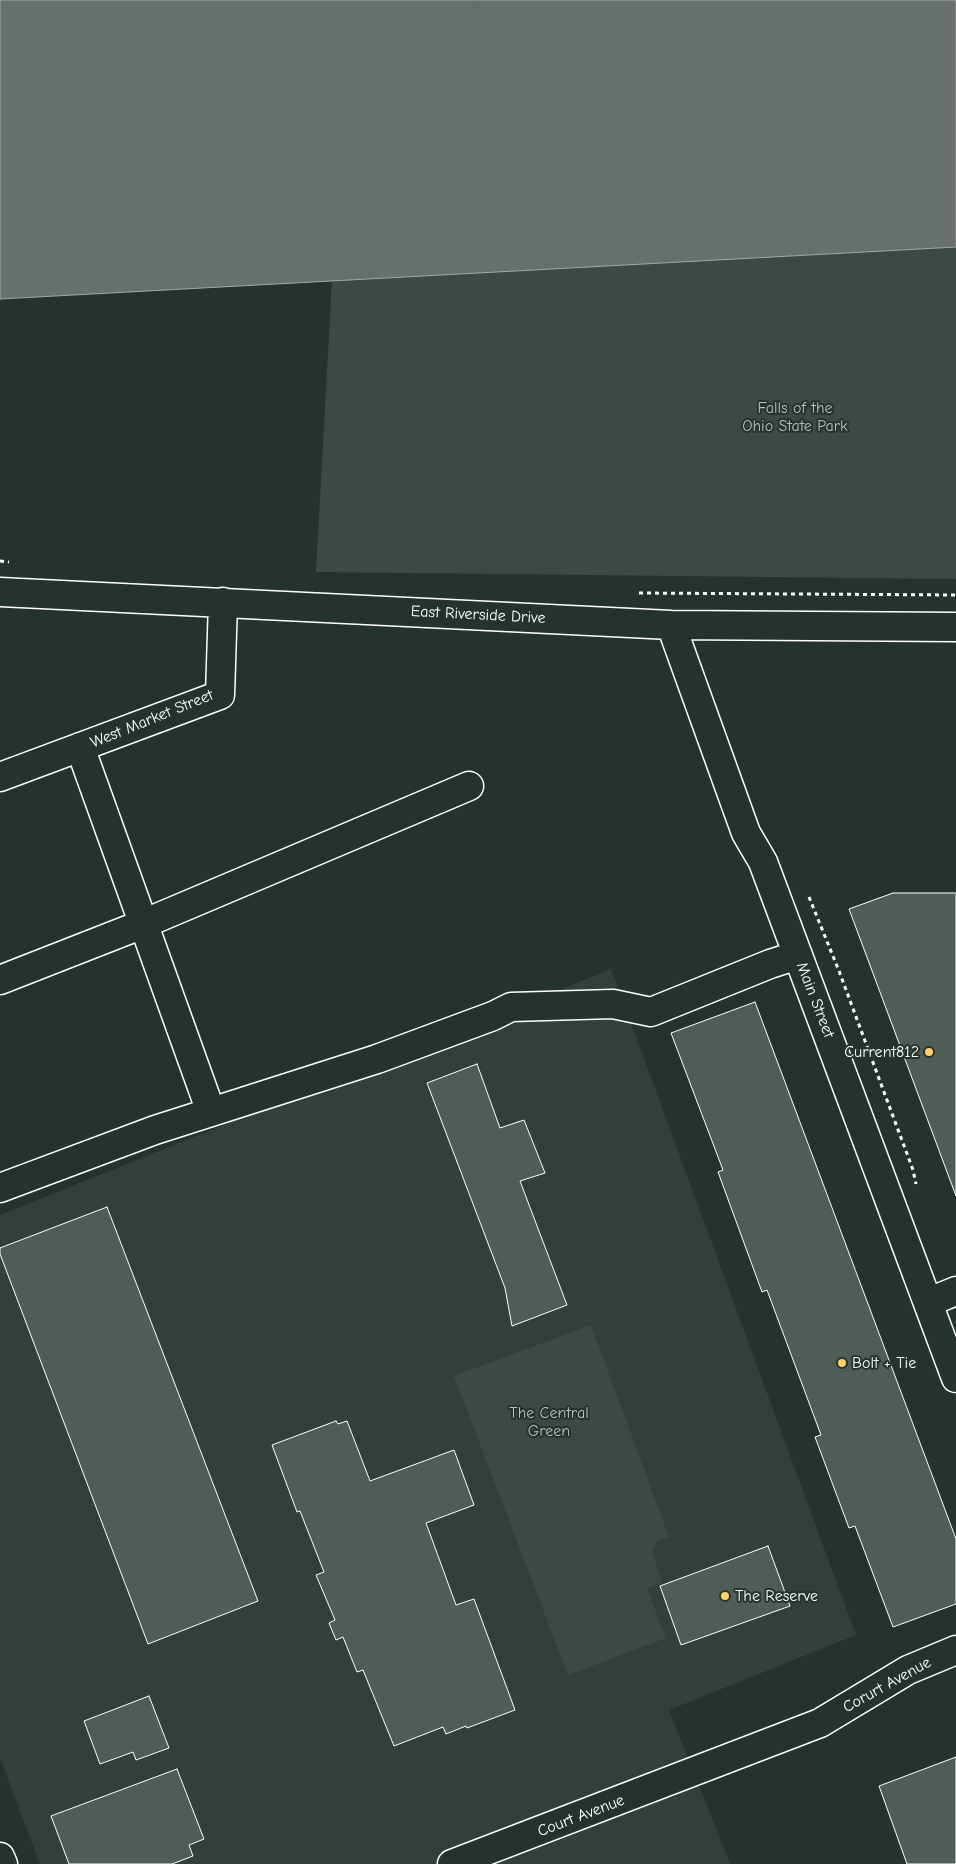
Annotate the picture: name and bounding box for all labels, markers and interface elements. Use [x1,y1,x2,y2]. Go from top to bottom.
park label: Falls of the Ohio State Park [742,398,848,436]
street label: East Riverside Drive [410,602,546,628]
street label: West Market Street [88,686,216,752]
street label: Main Street [792,959,838,1041]
place label: Current812 [844,1042,919,1062]
marker: Current812 [923,1046,935,1058]
place label: Bolt + Tie [852,1353,916,1373]
marker: Bolt + Tie [836,1357,848,1369]
park label: The Central Green [509,1403,589,1441]
place label: The Reserve [735,1586,818,1606]
marker: The Reserve [719,1590,731,1602]
street label: Corurt Avenue [840,1653,934,1717]
street label: Court Avenue [535,1791,627,1841]

